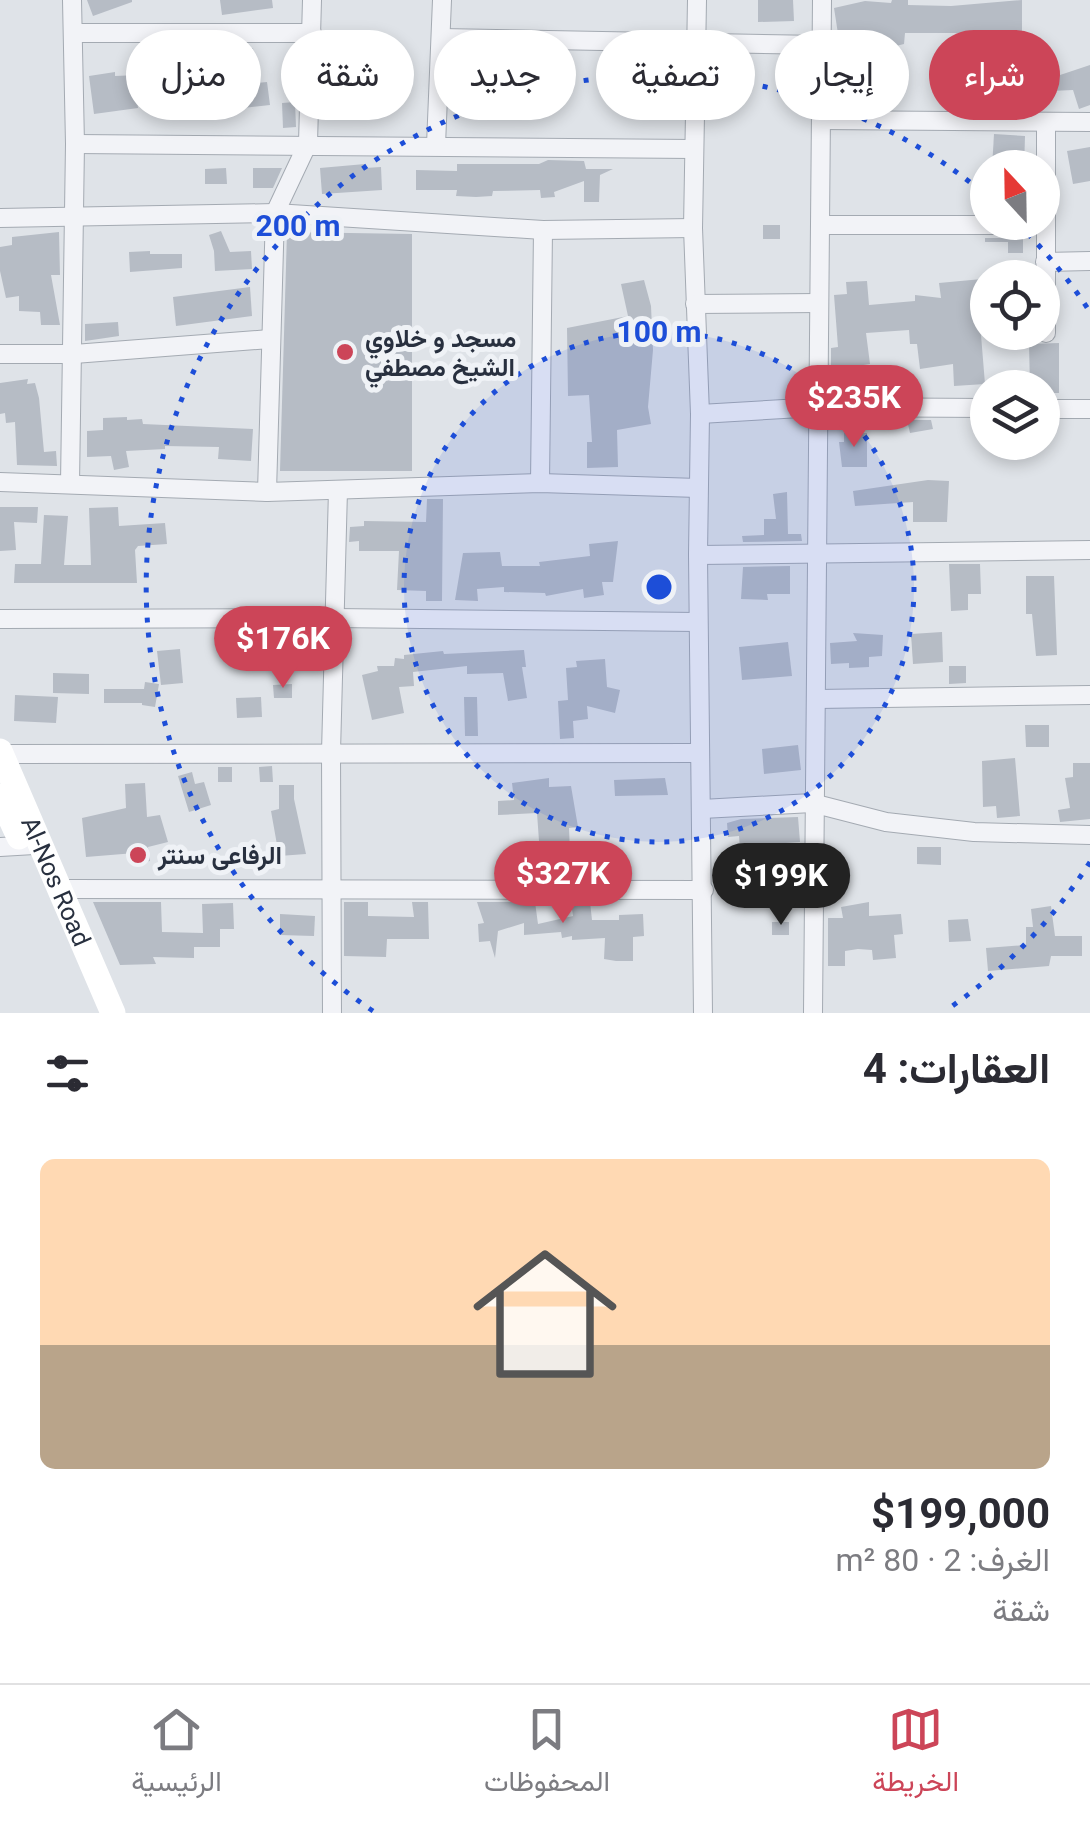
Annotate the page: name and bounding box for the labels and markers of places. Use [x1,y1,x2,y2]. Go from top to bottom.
place label: مسجد و خلاوي الشيخ مصطفي [365,324,516,388]
marker: مسجد و خلاوي الشيخ مصطفي [334,341,356,363]
pin: $235K [784,365,924,450]
centre of rings [641,569,677,605]
pin: $176K [213,606,353,691]
place label: الرفاعى سنتر [157,841,282,871]
pin: $327K [493,841,633,926]
pin: $199K [711,843,851,928]
marker: الرفاعى سنتر [127,844,149,866]

